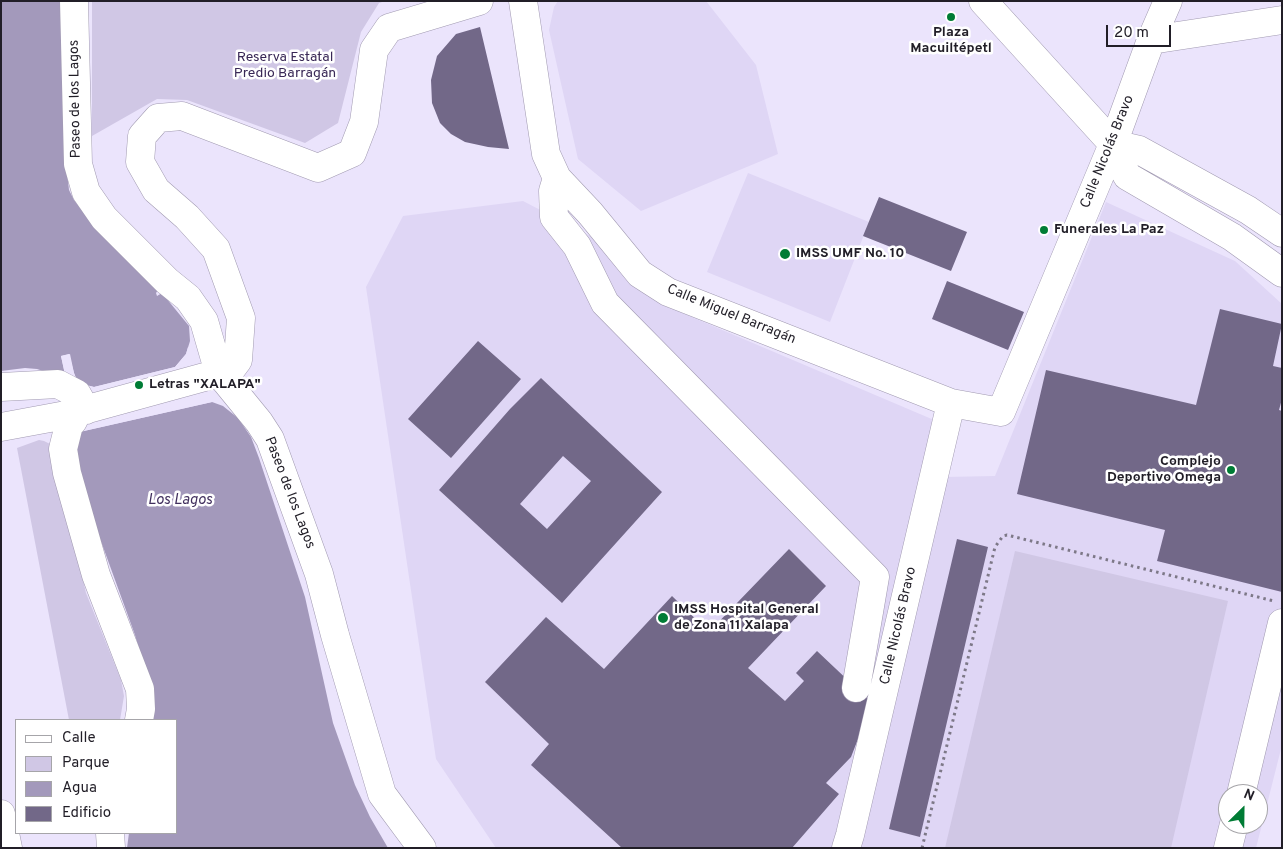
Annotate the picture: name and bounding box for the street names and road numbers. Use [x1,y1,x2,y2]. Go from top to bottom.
street label: Paseo de los Lagos [67,40,85,158]
street label: Calle Nicolás Bravo [1078,93,1138,211]
street label: Calle Miguel Barragán [664,281,798,349]
street label: Paseo de los Lagos [260,435,318,551]
street label: Calle Nicolás Bravo [877,565,921,687]

